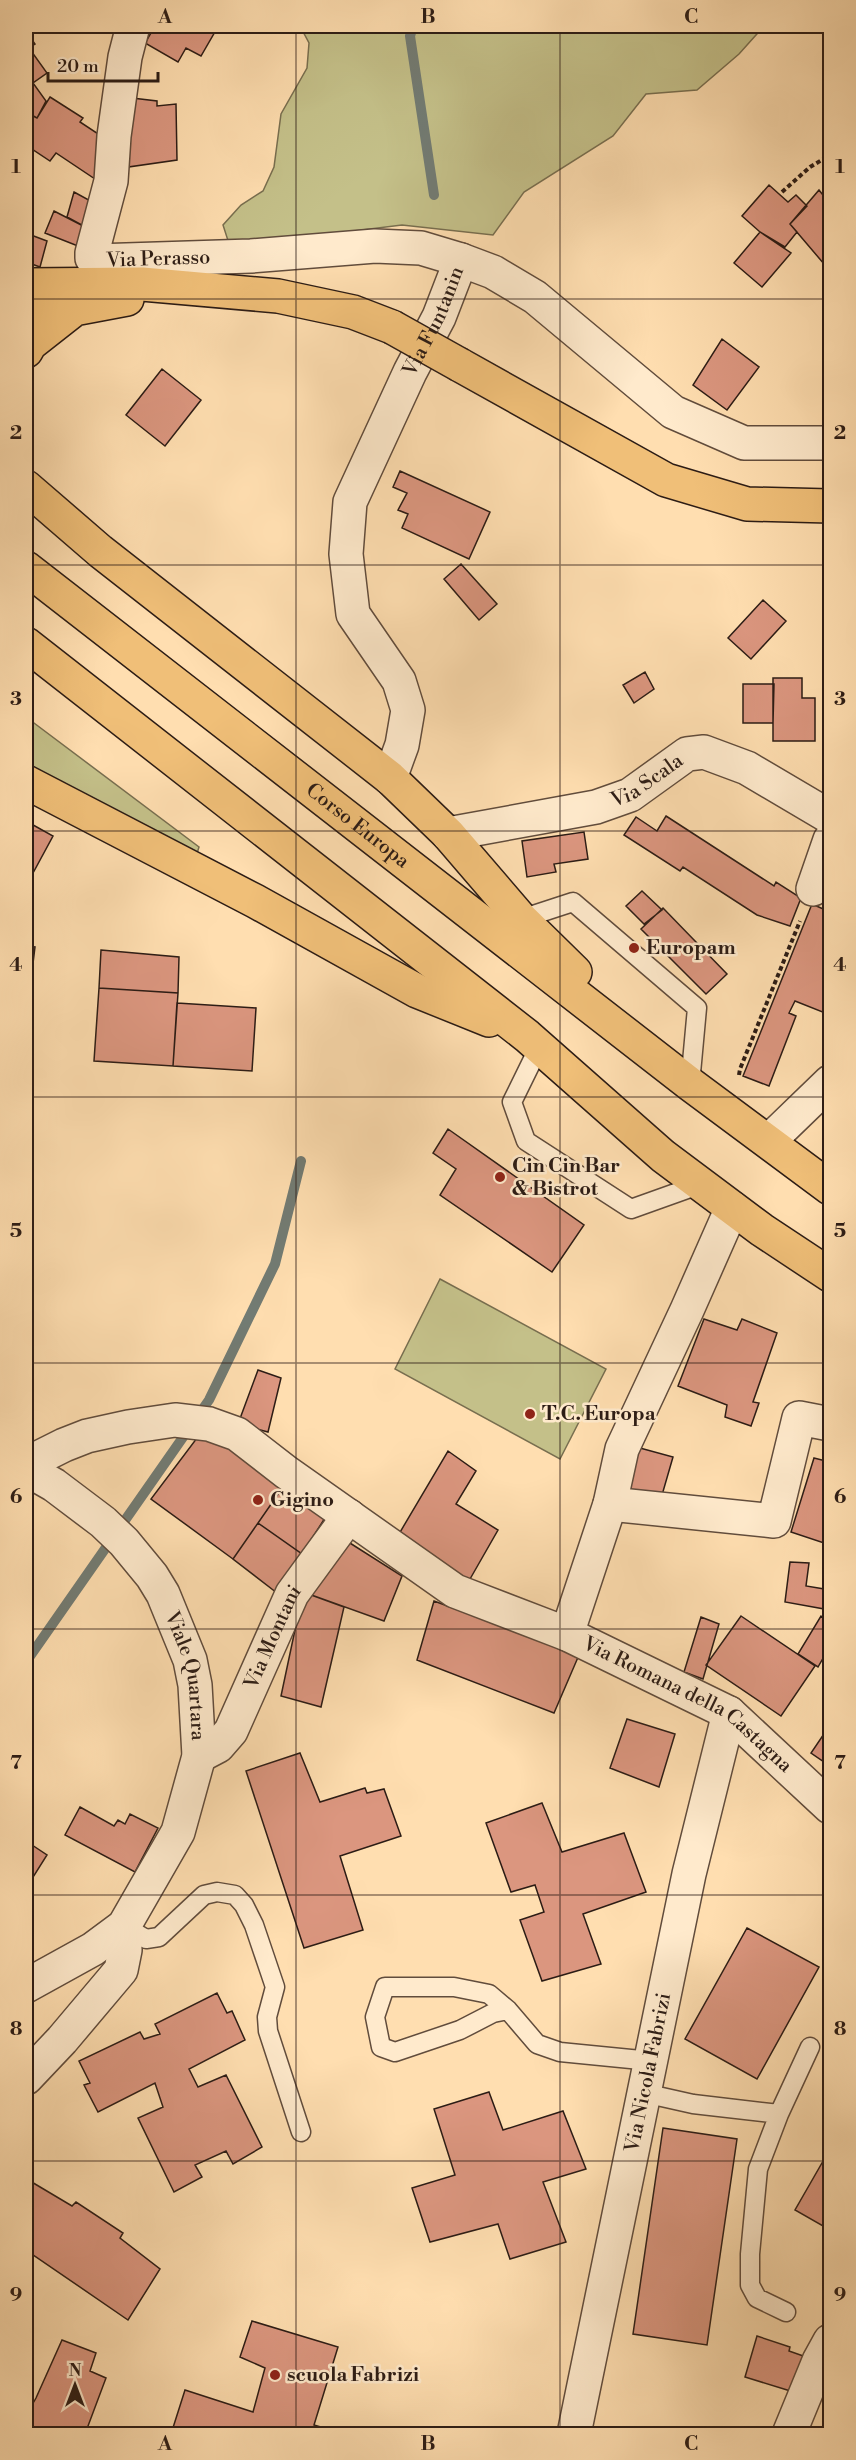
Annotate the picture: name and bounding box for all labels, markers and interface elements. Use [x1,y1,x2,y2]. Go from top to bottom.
text: A [157,5,173,30]
text: B [420,5,436,30]
text: C [684,5,698,30]
scale bar [48,45,158,83]
text: 20 m [57,55,99,78]
text: 1 [11,155,21,180]
text: 1 [835,155,845,180]
street label: Via Perasso [105,245,211,273]
street label: Via Funtanin [397,263,470,382]
text: 2 [10,421,22,446]
text: 2 [834,421,846,446]
text: 3 [10,687,22,712]
text: 3 [834,687,846,712]
street label: Via Scala [607,748,689,814]
street label: Corso Europa [301,778,415,874]
place label: Europam [646,936,736,961]
marker: Europam [627,941,641,955]
text: 4 [9,953,23,978]
text: 4 [833,953,847,978]
place label: Cin Cin Bar & Bistrot [512,1154,620,1202]
marker: Cin Cin Bar & Bistrot [493,1170,507,1184]
text: 5 [10,1219,22,1244]
text: 5 [834,1219,846,1244]
place label: T.C. Europa [542,1402,656,1427]
marker: T.C. Europa [523,1407,537,1421]
text: 6 [10,1485,23,1510]
text: 6 [834,1485,847,1510]
place label: Gigino [270,1488,334,1513]
marker: Gigino [251,1493,265,1507]
street label: Via Montani [238,1580,307,1694]
street label: Viale Quartara [159,1607,211,1742]
street label: Via Romana della Castagna [578,1631,798,1779]
text: 7 [10,1751,22,1776]
text: 7 [834,1751,846,1776]
street label: Via Nicola Fabrizi [619,1990,677,2156]
text: 8 [10,2017,23,2042]
text: 8 [834,2017,847,2042]
text: 9 [10,2283,22,2308]
text: 9 [834,2283,846,2308]
north arrow [45,2355,105,2415]
text: N [69,2361,82,2381]
place label: scuola Fabrizi [287,2363,420,2388]
marker: scuola Fabrizi [268,2368,282,2382]
text: A [157,2432,173,2457]
text: B [420,2432,436,2457]
text: C [684,2432,698,2457]

